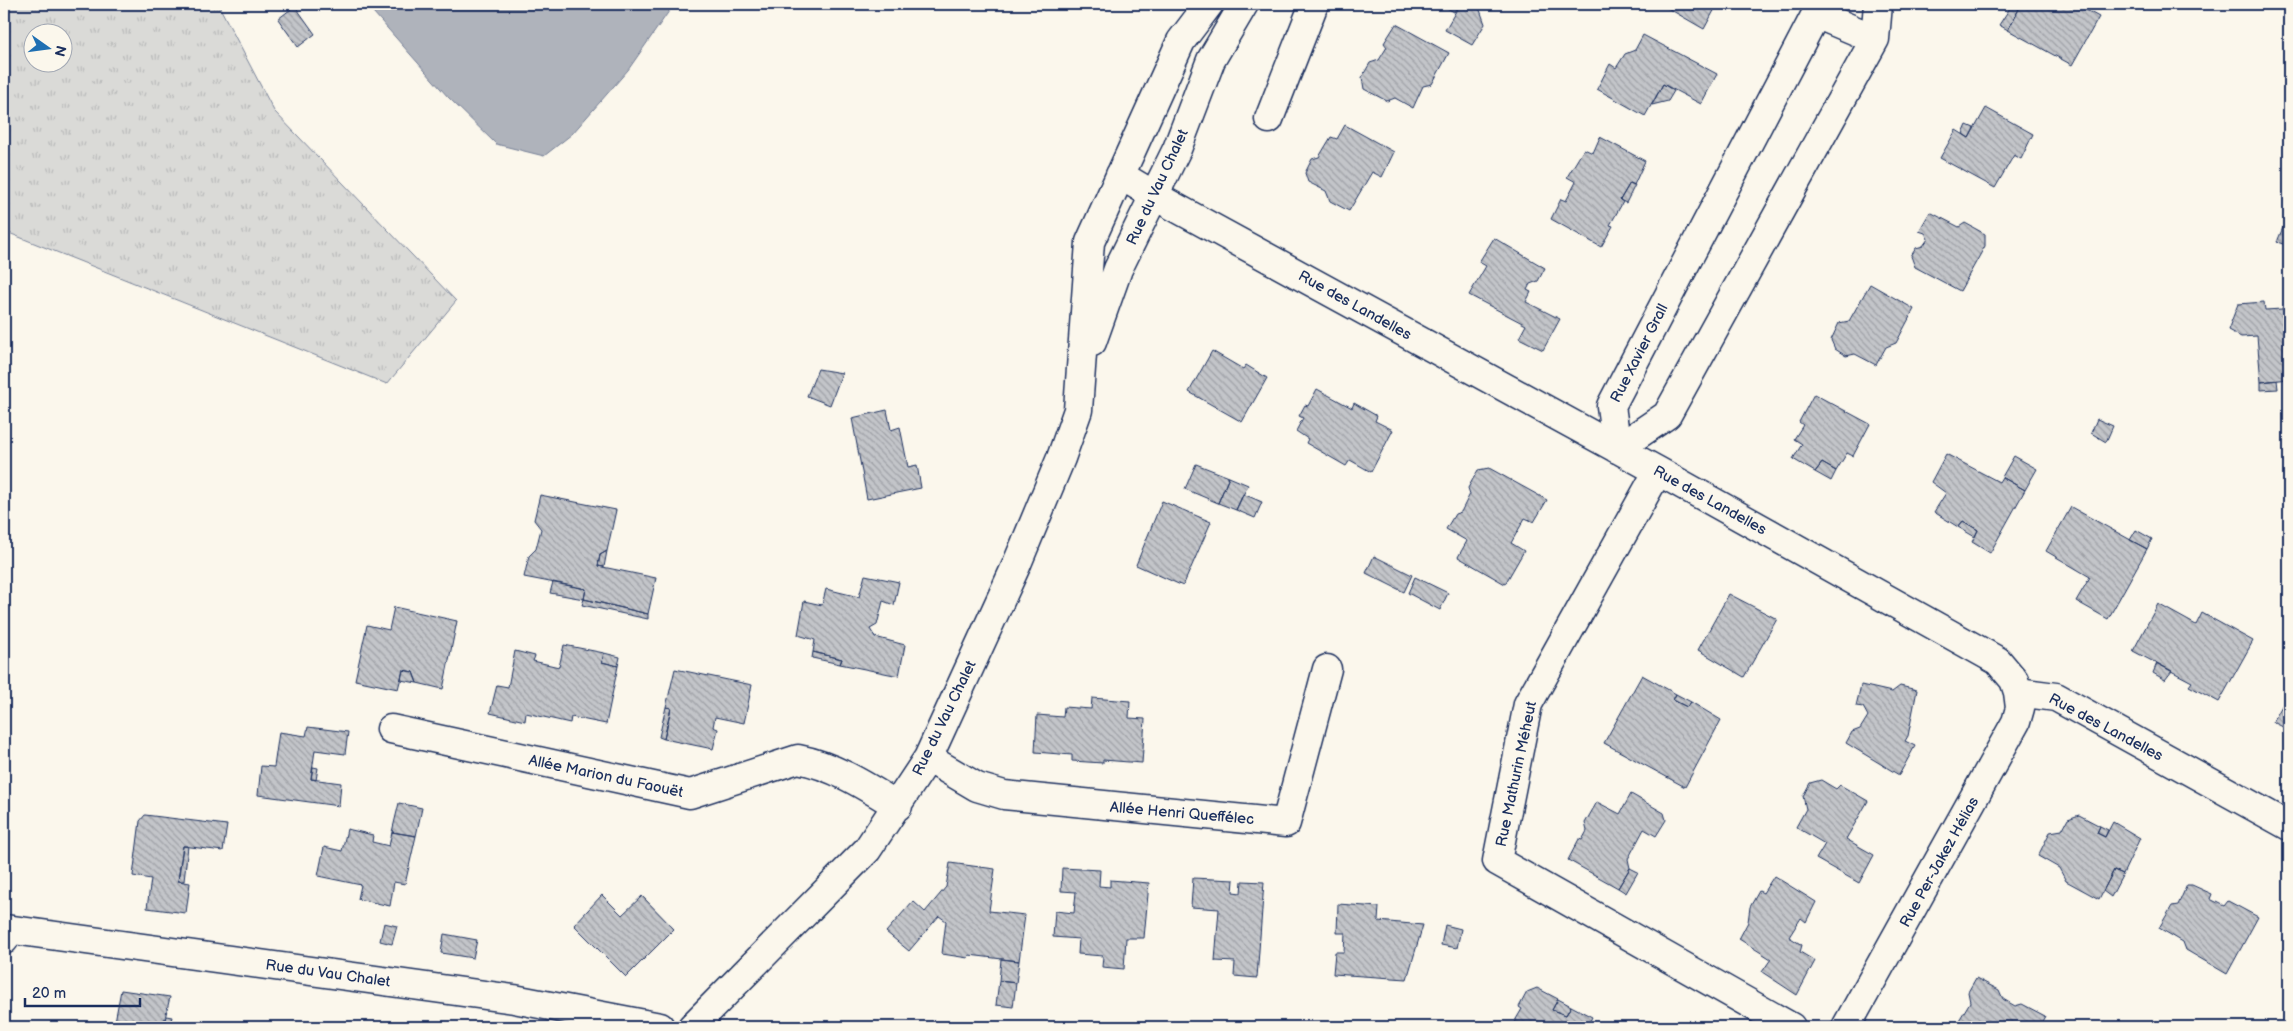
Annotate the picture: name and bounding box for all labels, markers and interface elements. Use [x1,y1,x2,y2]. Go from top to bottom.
north arrow [22,22,72,72]
text: N [51,44,70,58]
street label: Rue du Vau Chalet [1122,126,1193,248]
street label: Rue des Landelles [1295,266,1415,345]
street label: Rue Xavier Grall [1606,301,1673,406]
street label: Rue des Landelles [1650,461,1770,540]
street label: Rue du Vau Chalet [908,657,981,779]
street label: Rue des Landelles [2045,689,2167,766]
street label: Rue Mathurin Méheut [1492,699,1541,849]
street label: Allée Marion du Faouët [527,751,685,802]
street label: Rue Per-Jakez Hélias [1896,793,1983,931]
street label: Allée Henri Queffélec [1109,798,1255,829]
street label: Rue du Vau Chalet [264,955,392,992]
scale bar [25,976,140,1008]
text: 20 m [32,984,66,1003]

